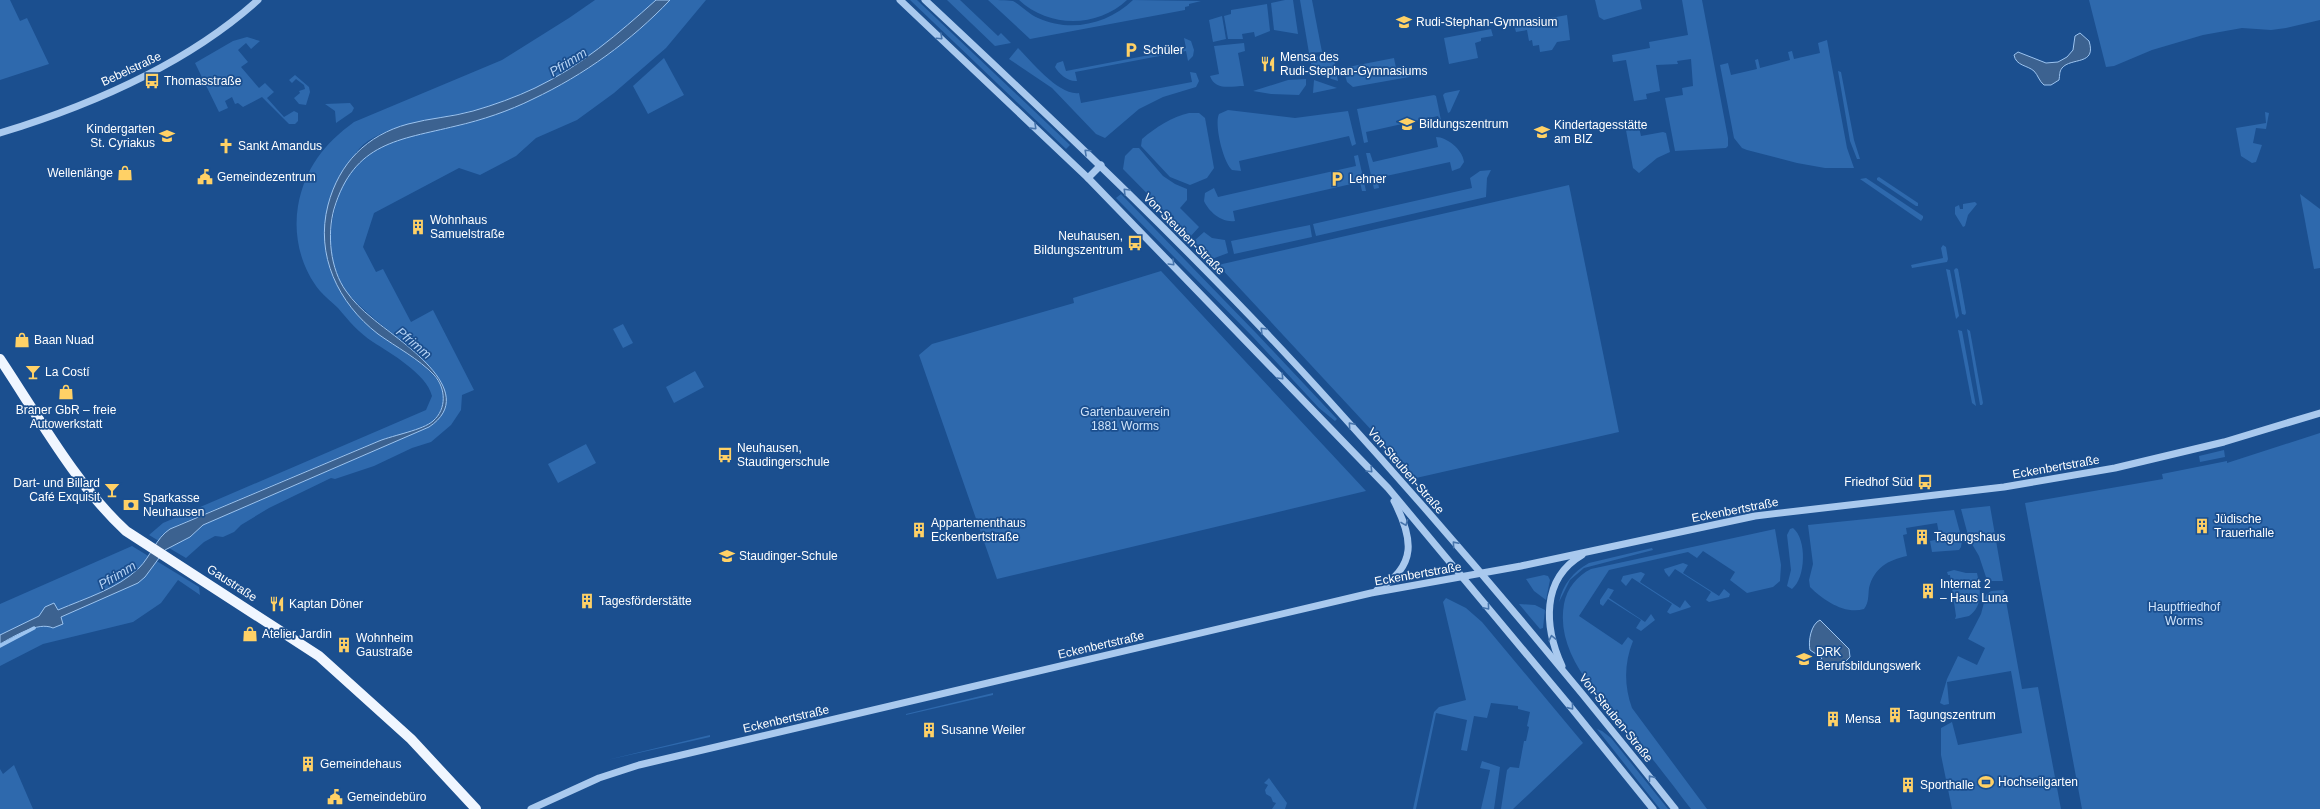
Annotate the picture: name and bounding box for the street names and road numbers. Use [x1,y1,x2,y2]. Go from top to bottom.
street label: Bebelstraße [99,49,164,89]
street label: Von-Steuben-Straße [1140,190,1228,278]
street label: Von-Steuben-Straße [1365,425,1447,517]
street label: Eckenbertstraße [2011,452,2101,482]
street label: Eckenbertstraße [1690,495,1780,525]
street label: Eckenbertstraße [1373,559,1463,589]
street label: Gaustraße [204,562,260,604]
street label: Eckenbertstraße [1057,628,1146,662]
street label: Von-Steuben-Straße [1576,671,1656,765]
street label: Eckenbertstraße [742,702,831,736]

